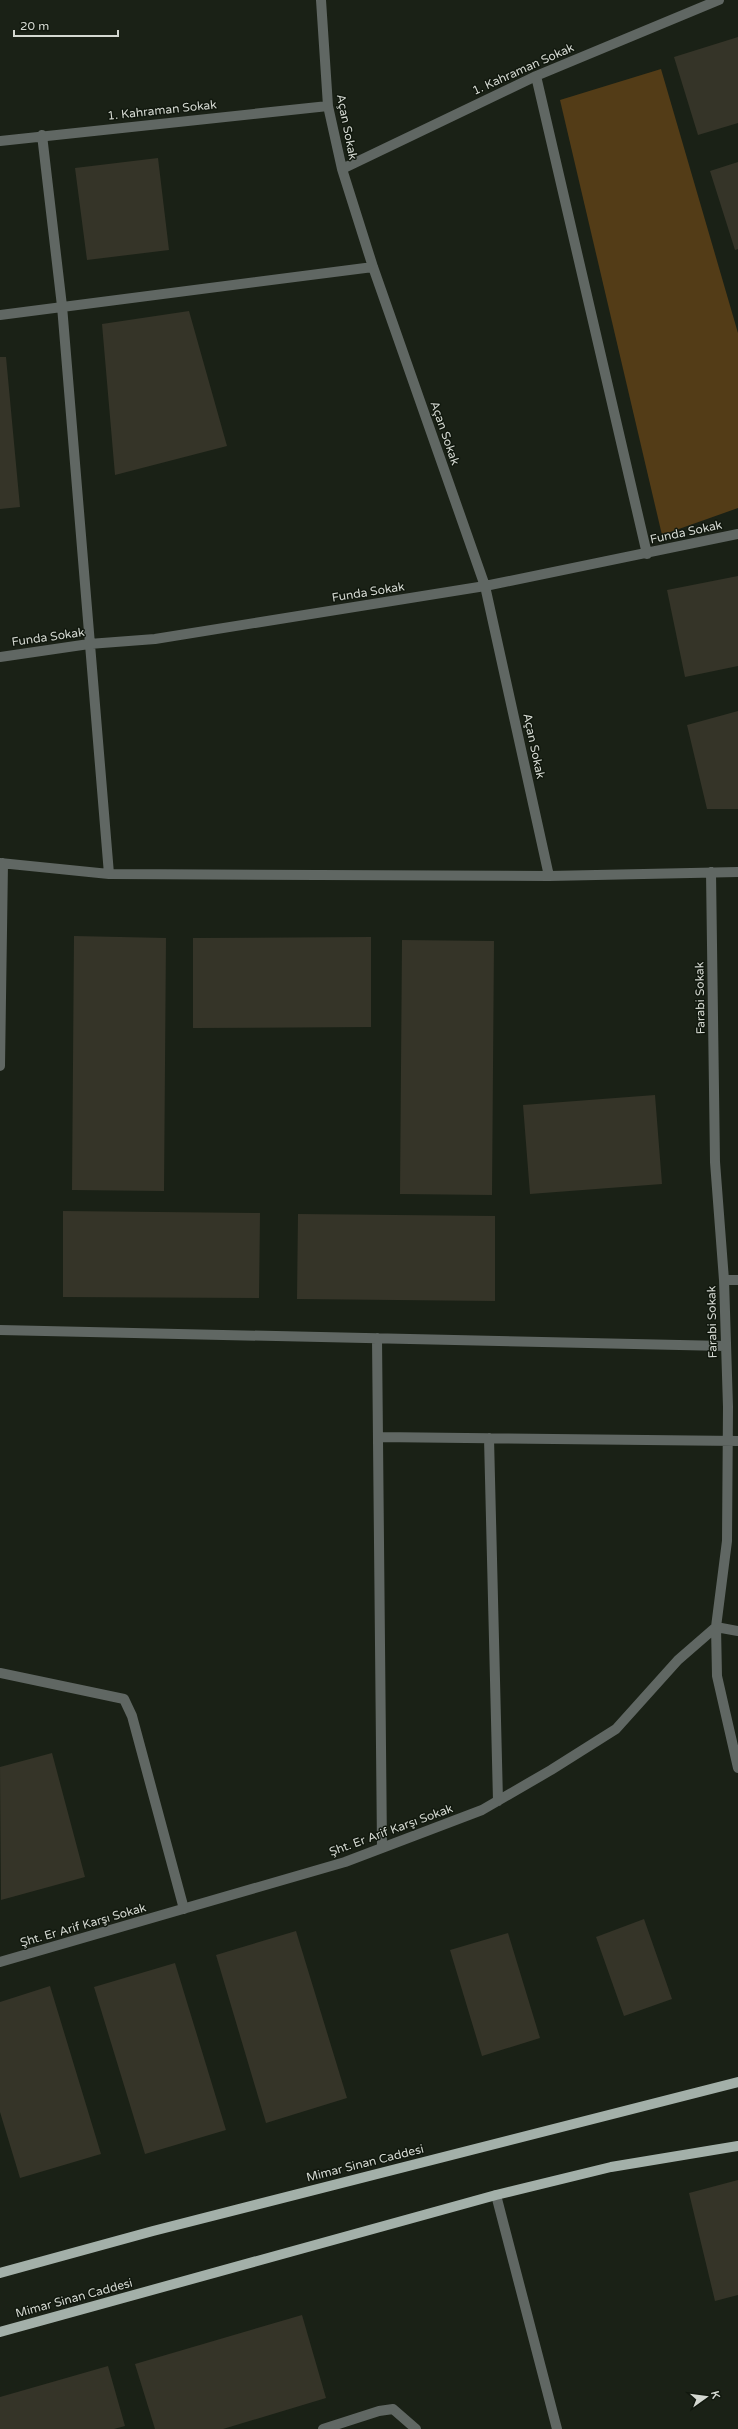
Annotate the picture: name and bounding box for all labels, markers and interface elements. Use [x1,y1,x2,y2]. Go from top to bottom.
scale bar [14,12,118,38]
text: 20 m [20,19,49,33]
street label: 1. Kahraman Sokak [470,40,576,98]
street label: Açan Sokak [334,93,360,162]
street label: 1. Kahraman Sokak [107,97,218,123]
street label: Açan Sokak [428,399,463,467]
street label: Funda Sokak [649,517,724,546]
street label: Funda Sokak [331,579,406,605]
street label: Funda Sokak [11,625,86,649]
street label: Açan Sokak [520,712,548,781]
street label: Farabi Sokak [692,961,708,1034]
street label: Farabi Sokak [704,1285,720,1358]
street label: Şht. Er Arif Karşı Sokak [327,1801,455,1859]
street label: Şht. Er Arif Karşı Sokak [18,1900,148,1950]
street label: Mimar Sinan Caddesi [305,2142,425,2184]
street label: Mimar Sinan Caddesi [14,2276,134,2320]
north arrow [686,2377,726,2417]
text: K [708,2390,723,2400]

